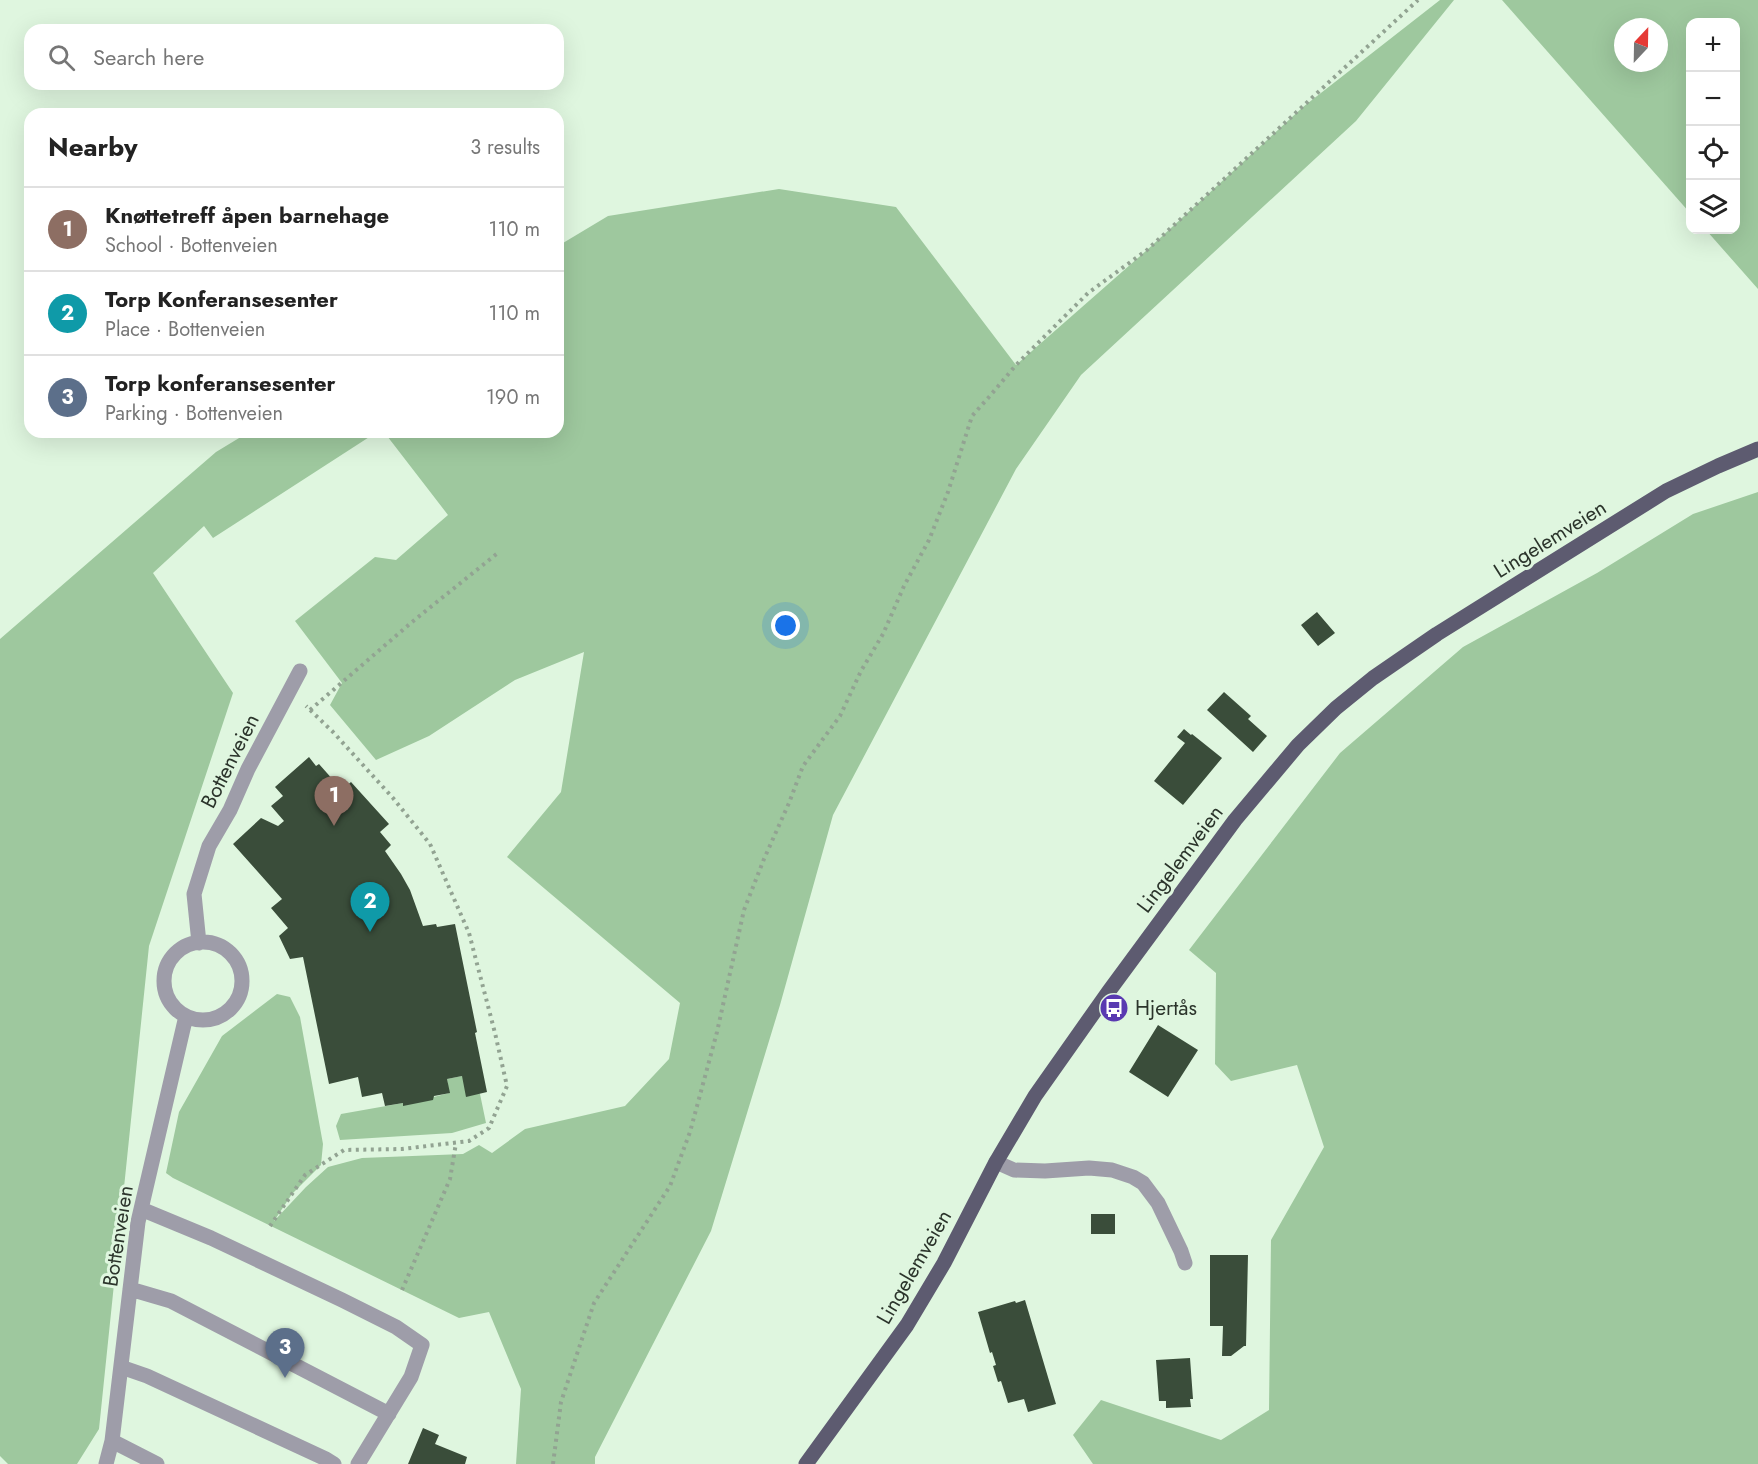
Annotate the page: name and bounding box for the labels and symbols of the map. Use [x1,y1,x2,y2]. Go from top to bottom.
north arrow [1614,18,1668,72]
street label: Lingelemveien [1488,492,1612,586]
your location [771,611,800,640]
street label: Bottenveien [193,709,267,813]
pin: 1 [314,776,354,826]
street label: Lingelemveien [1130,799,1230,919]
pin: 2 [350,882,389,932]
bus stop icon: Hjertås [1098,992,1130,1024]
place label: Hjertås [1135,993,1197,1023]
street label: Bottenveien [95,1183,141,1289]
street label: Lingelemveien [869,1204,959,1330]
pin: 3 [266,1328,304,1378]

